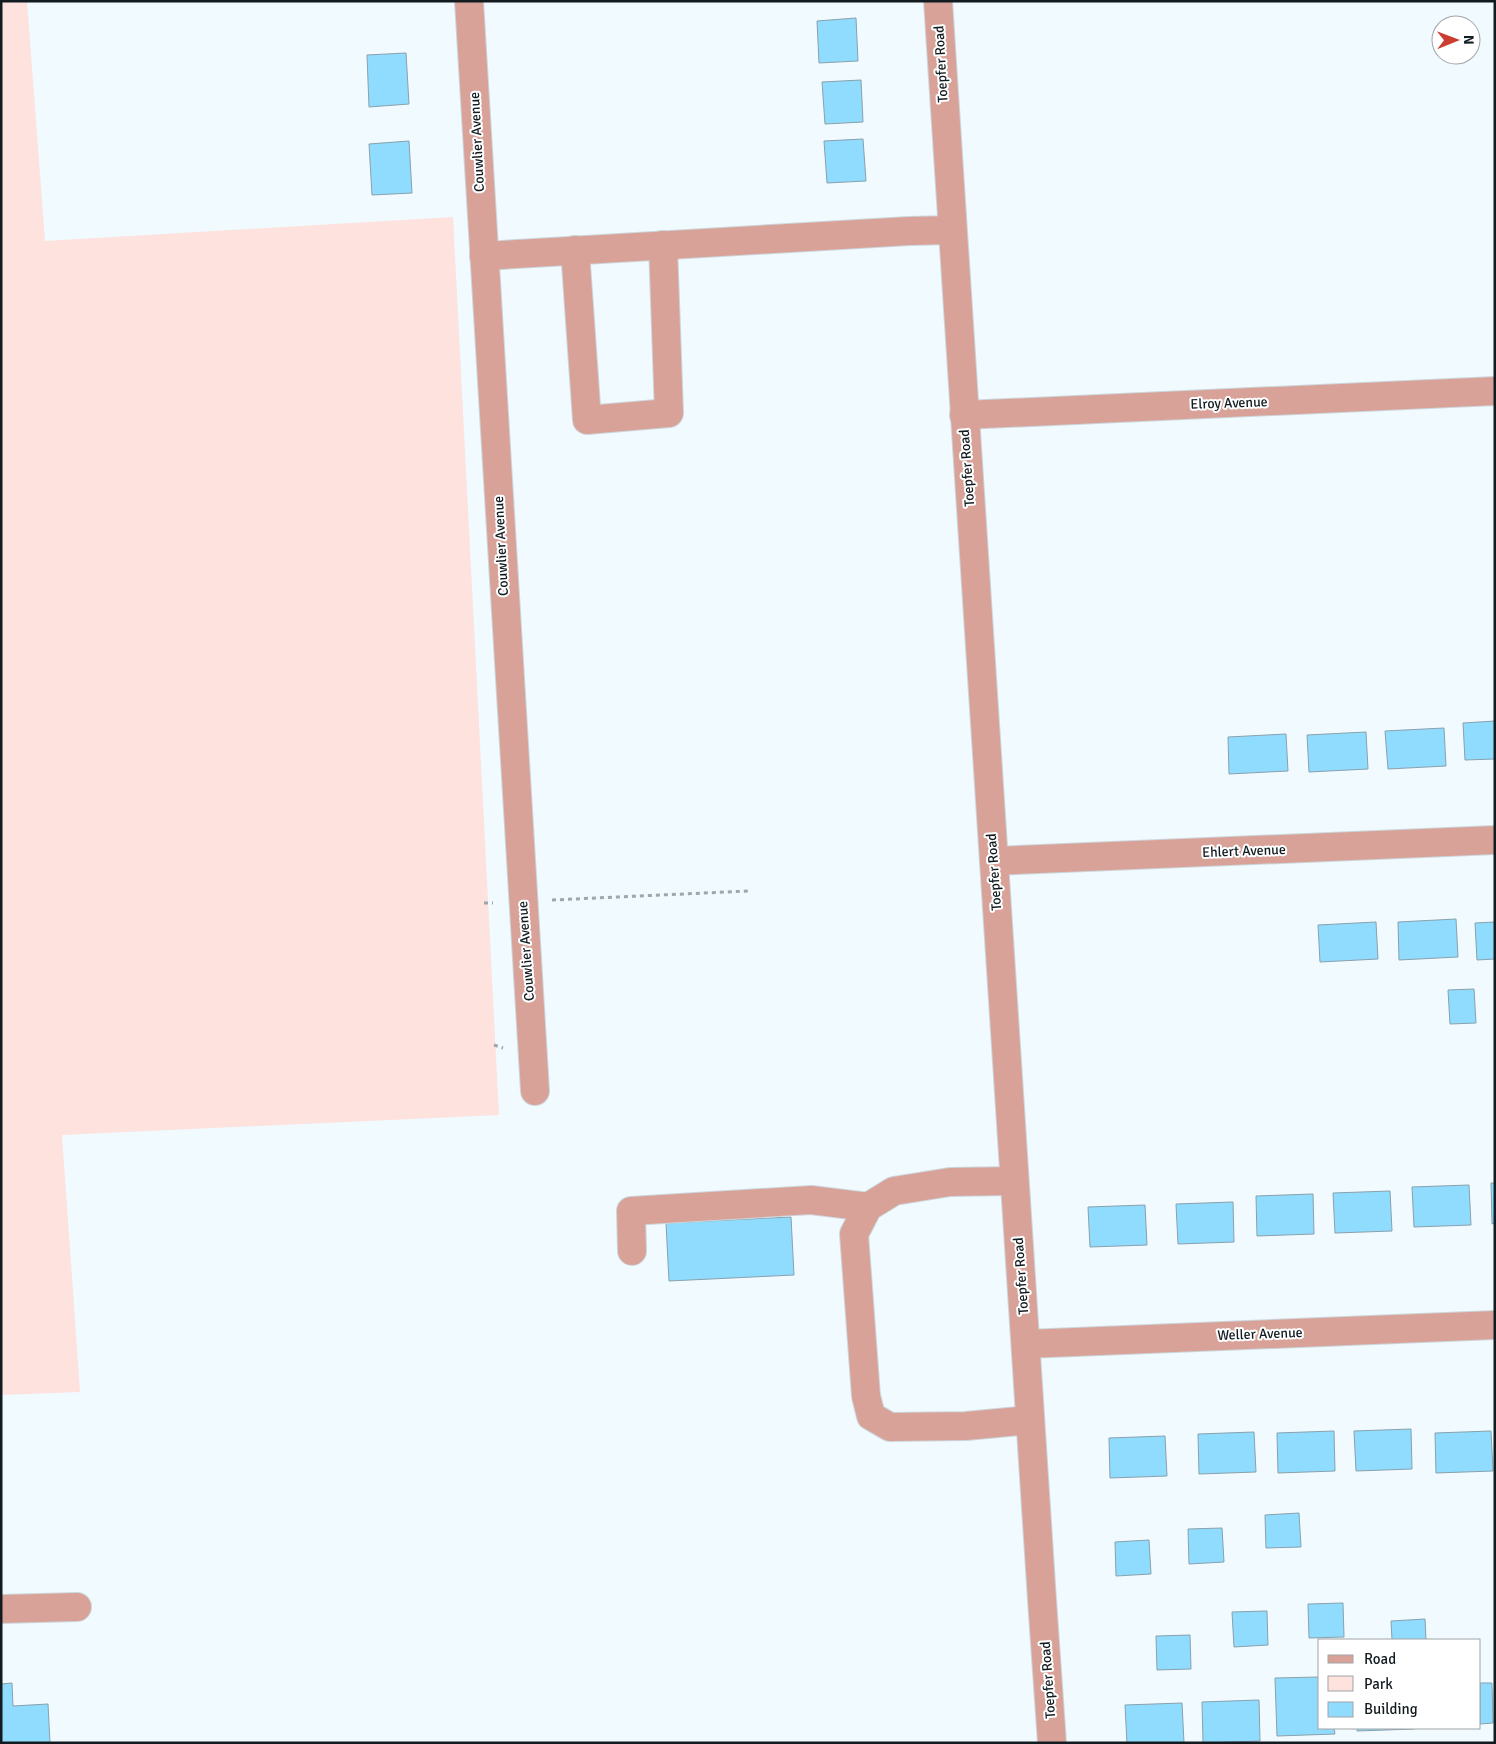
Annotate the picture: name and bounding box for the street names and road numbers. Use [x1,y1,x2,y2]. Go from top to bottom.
street label: Toepfer Road [930,25,952,103]
street label: Couwlier Avenue [466,91,488,193]
street label: Elroy Avenue [1190,393,1268,413]
street label: Toepfer Road [956,429,978,507]
street label: Couwlier Avenue [490,495,512,597]
street label: Toepfer Road [983,833,1005,911]
street label: Ehlert Avenue [1202,841,1286,861]
street label: Couwlier Avenue [514,900,538,1002]
street label: Toepfer Road [1010,1237,1032,1315]
street label: Weller Avenue [1217,1324,1303,1344]
street label: Toepfer Road [1037,1641,1059,1719]

